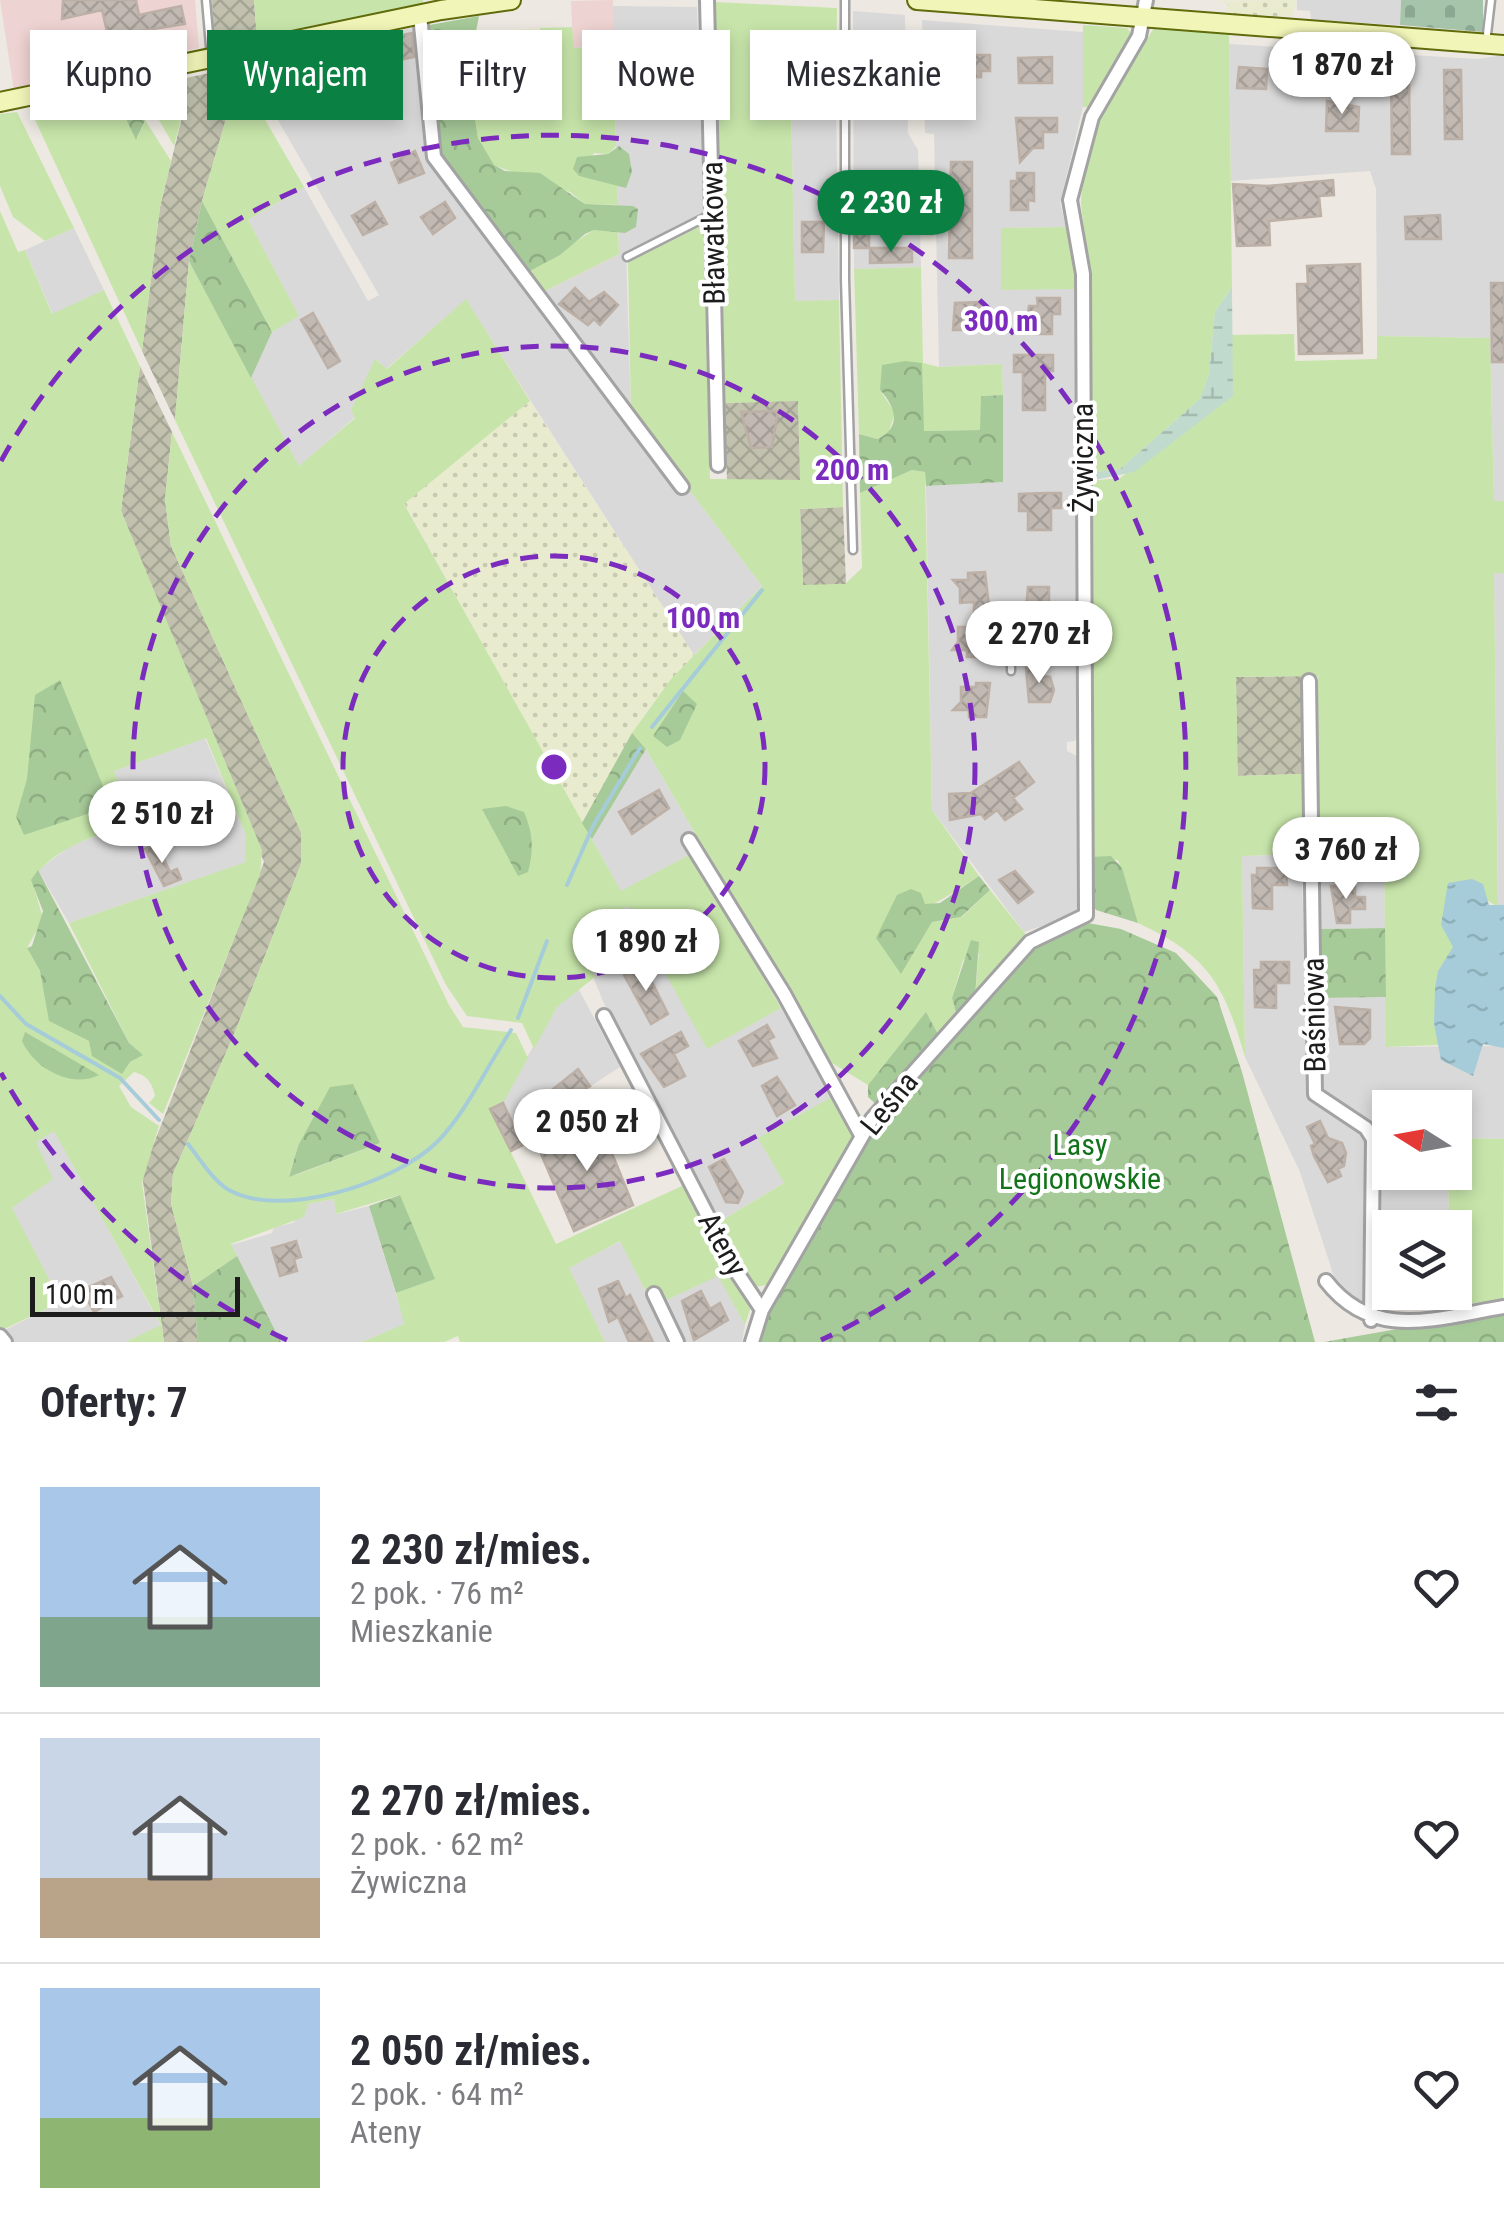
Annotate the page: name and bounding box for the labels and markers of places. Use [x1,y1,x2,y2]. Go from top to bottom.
pin: 1 870 zł [1239,32,1445,117]
pin: 2 230 zł [788,170,994,255]
pin: 2 270 zł [936,601,1142,686]
centre of rings [536,749,572,785]
pin: 2 510 zł [59,781,265,866]
pin: 3 760 zł [1243,817,1449,902]
pin: 1 890 zł [543,909,749,994]
pin: 2 050 zł [484,1089,690,1174]

